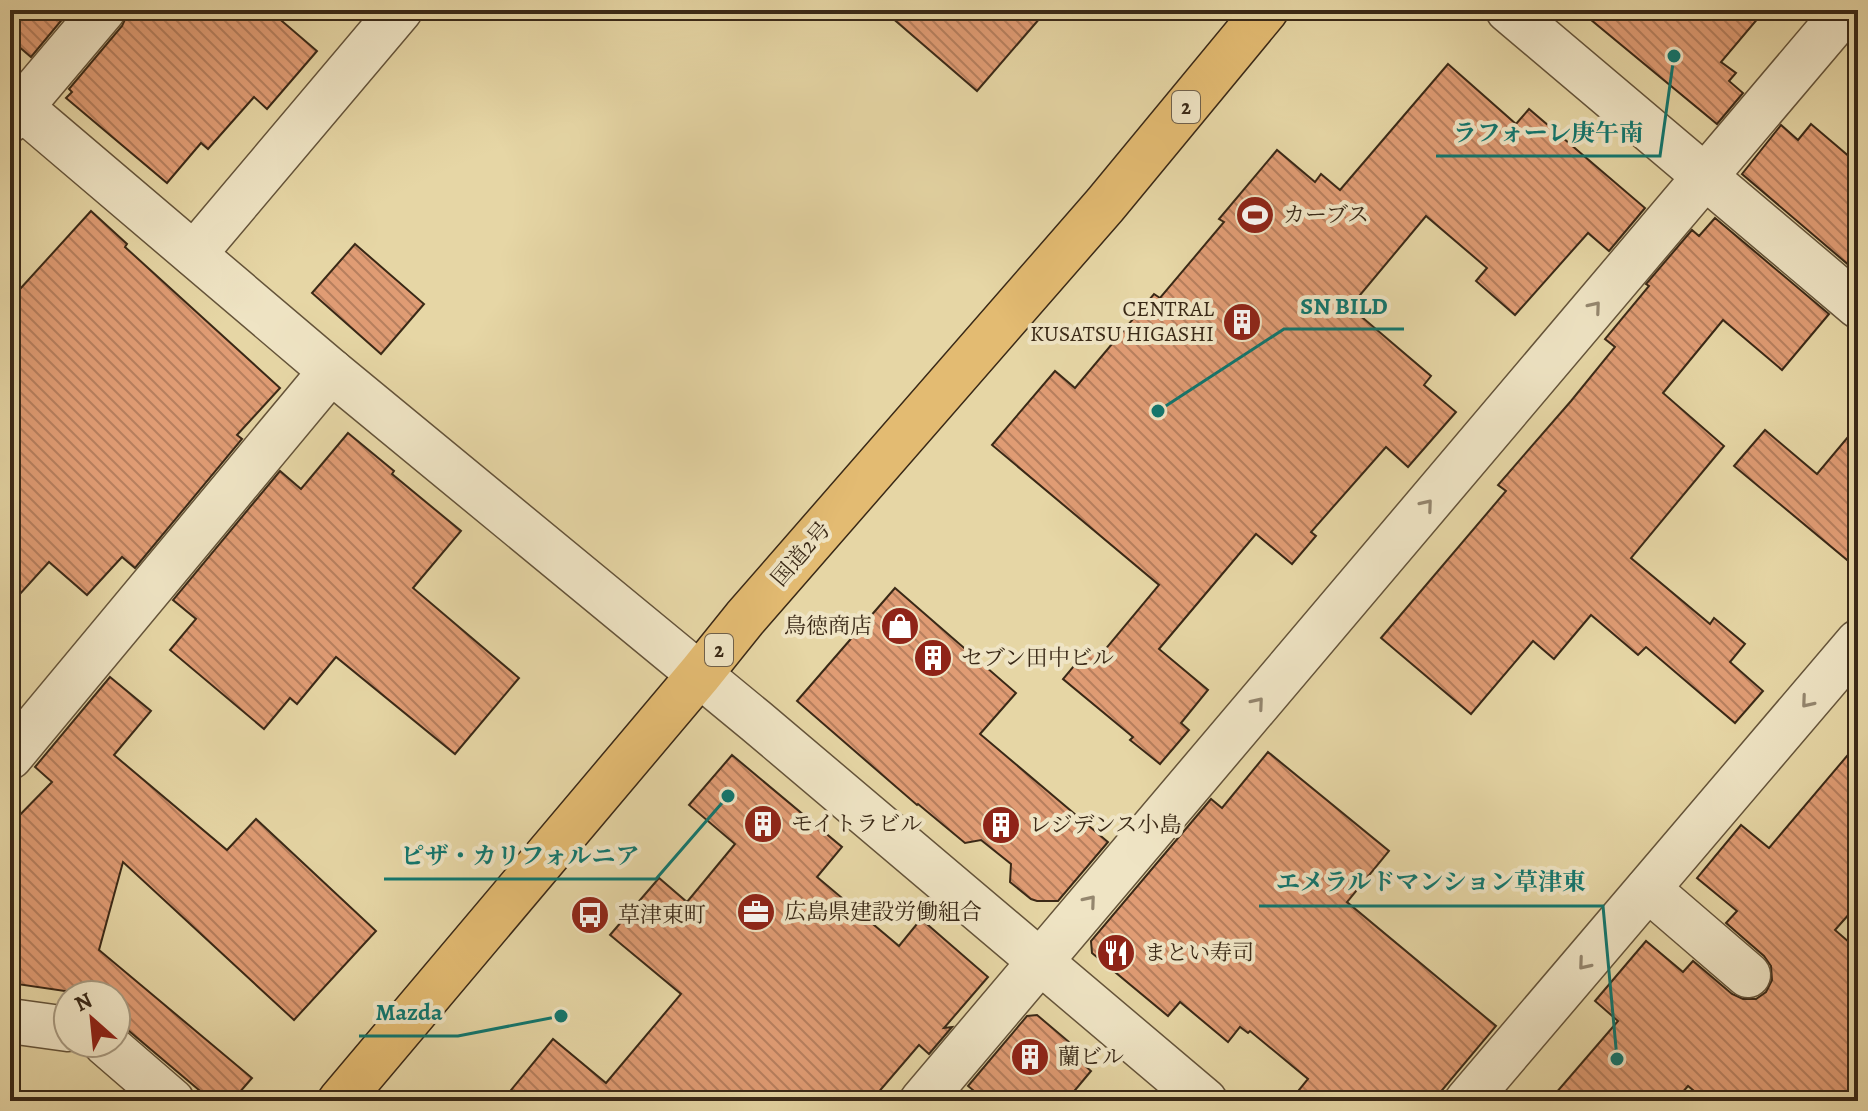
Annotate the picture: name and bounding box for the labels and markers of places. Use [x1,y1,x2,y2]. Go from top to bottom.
callout: ラフォーレ庚午南 [1436,108,1660,156]
sports icon: カーブス [1234,194,1276,236]
place label: カーブス [1283,200,1369,230]
callout: SN BILD [1284,281,1404,329]
place label: CENTRAL KUSATSU HIGASHI [1030,294,1215,349]
building icon: CENTRAL KUSATSU HIGASHI [1221,301,1263,343]
shop icon: 鳥徳商店 [879,605,921,647]
place label: 鳥徳商店 [784,611,872,641]
building icon: セブン田中ビル [912,637,954,679]
place label: セブン田中ビル [961,643,1114,673]
building icon: モイトラビル [742,803,784,845]
building icon: レジデンス小島 [980,804,1022,846]
place label: モイトラビル [791,809,922,839]
place label: レジデンス小島 [1029,810,1181,840]
callout: ピザ・カリフォルニア [384,831,656,879]
callout: エメラルドマンション草津東 [1259,858,1603,906]
office icon: 広島県建設労働組合 [735,891,777,933]
bus stop icon: 草津東町 [569,894,611,936]
place label: 広島県建設労働組合 [784,897,982,927]
place label: 草津東町 [618,900,706,930]
restaurant icon: まとい寿司 [1095,932,1137,974]
place label: まとい寿司 [1144,938,1254,968]
callout: Mazda [359,988,458,1036]
building icon: 蘭ビル [1009,1036,1051,1078]
place label: 蘭ビル [1058,1042,1124,1072]

